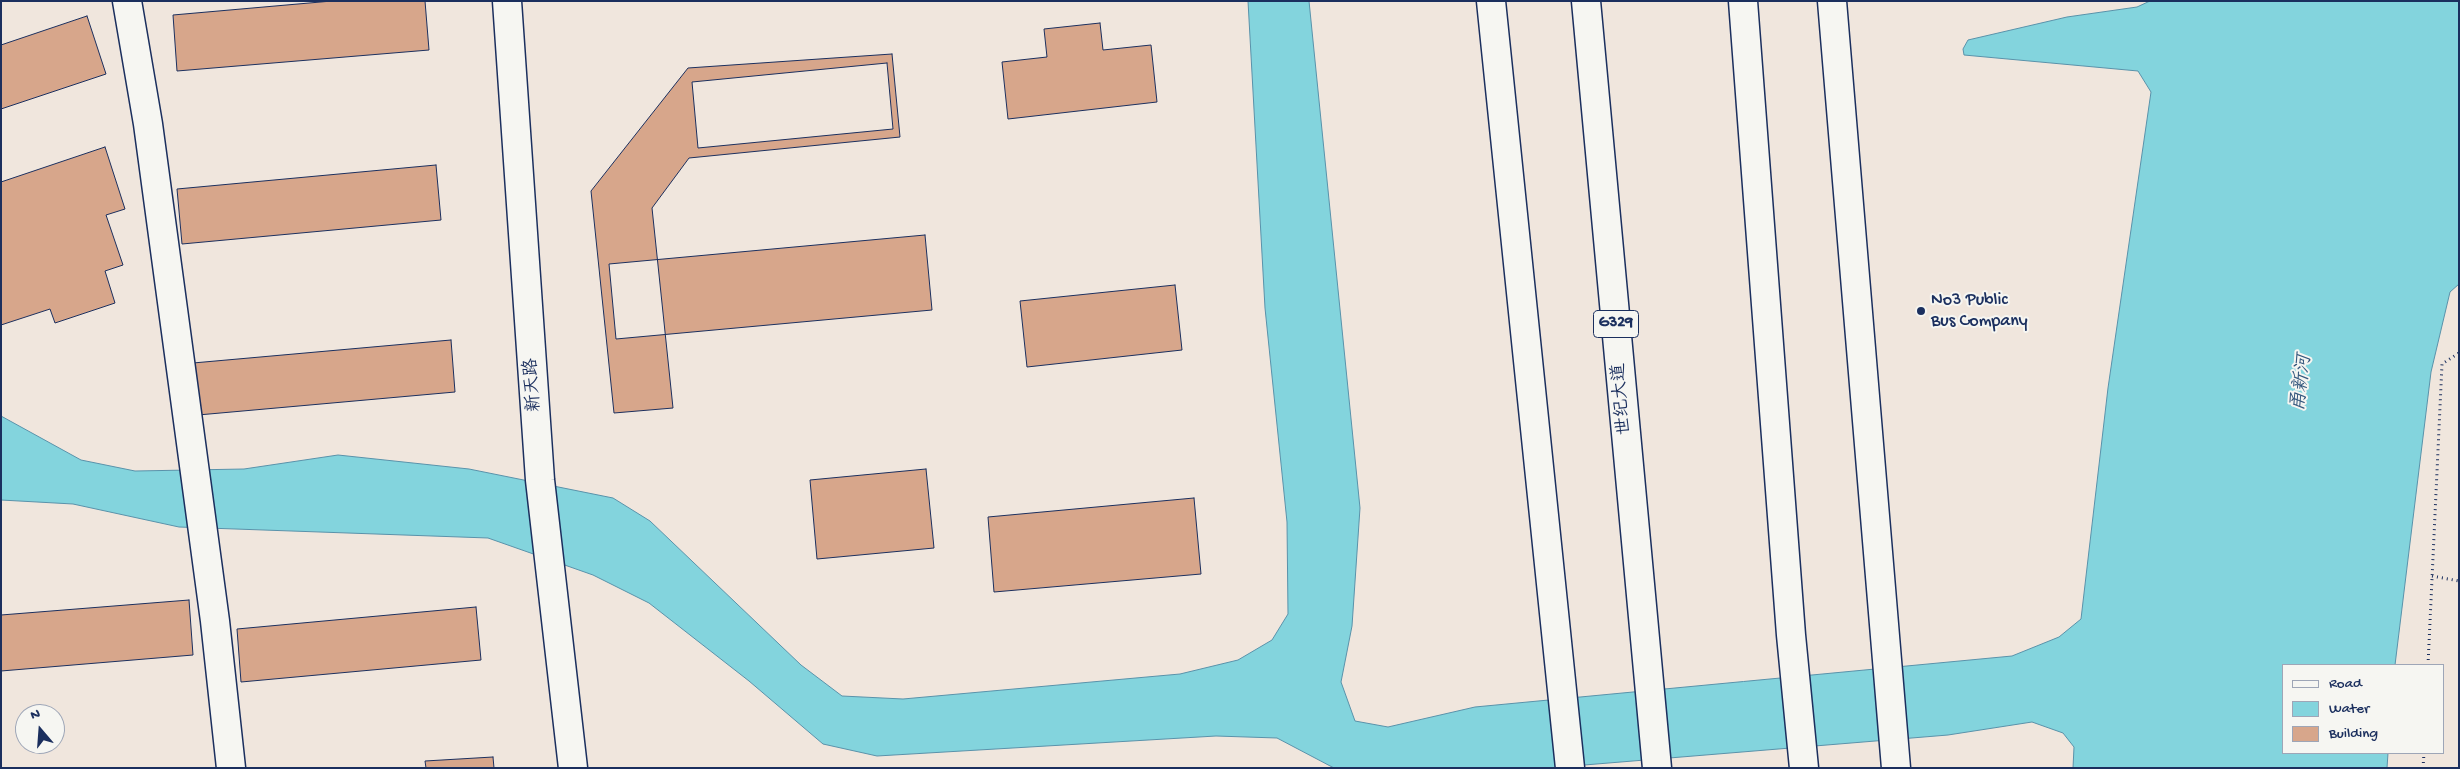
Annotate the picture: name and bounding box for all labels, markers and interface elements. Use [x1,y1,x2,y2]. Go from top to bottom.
place label: No3 Public Bus Company [1931,290,2028,332]
marker: No3 Public Bus Company [1915,305,1927,317]
road number: G329 [1594,310,1638,338]
water label: 甬新河 [2288,353,2318,413]
street label: 新天路 [521,357,547,413]
street label: 世纪大道 [1609,362,1637,436]
legend [2282,664,2445,754]
text: Road [2329,675,2362,693]
text: Water [2329,700,2369,718]
north arrow [15,704,65,754]
text: N [29,706,42,725]
text: Building [2329,725,2378,743]

